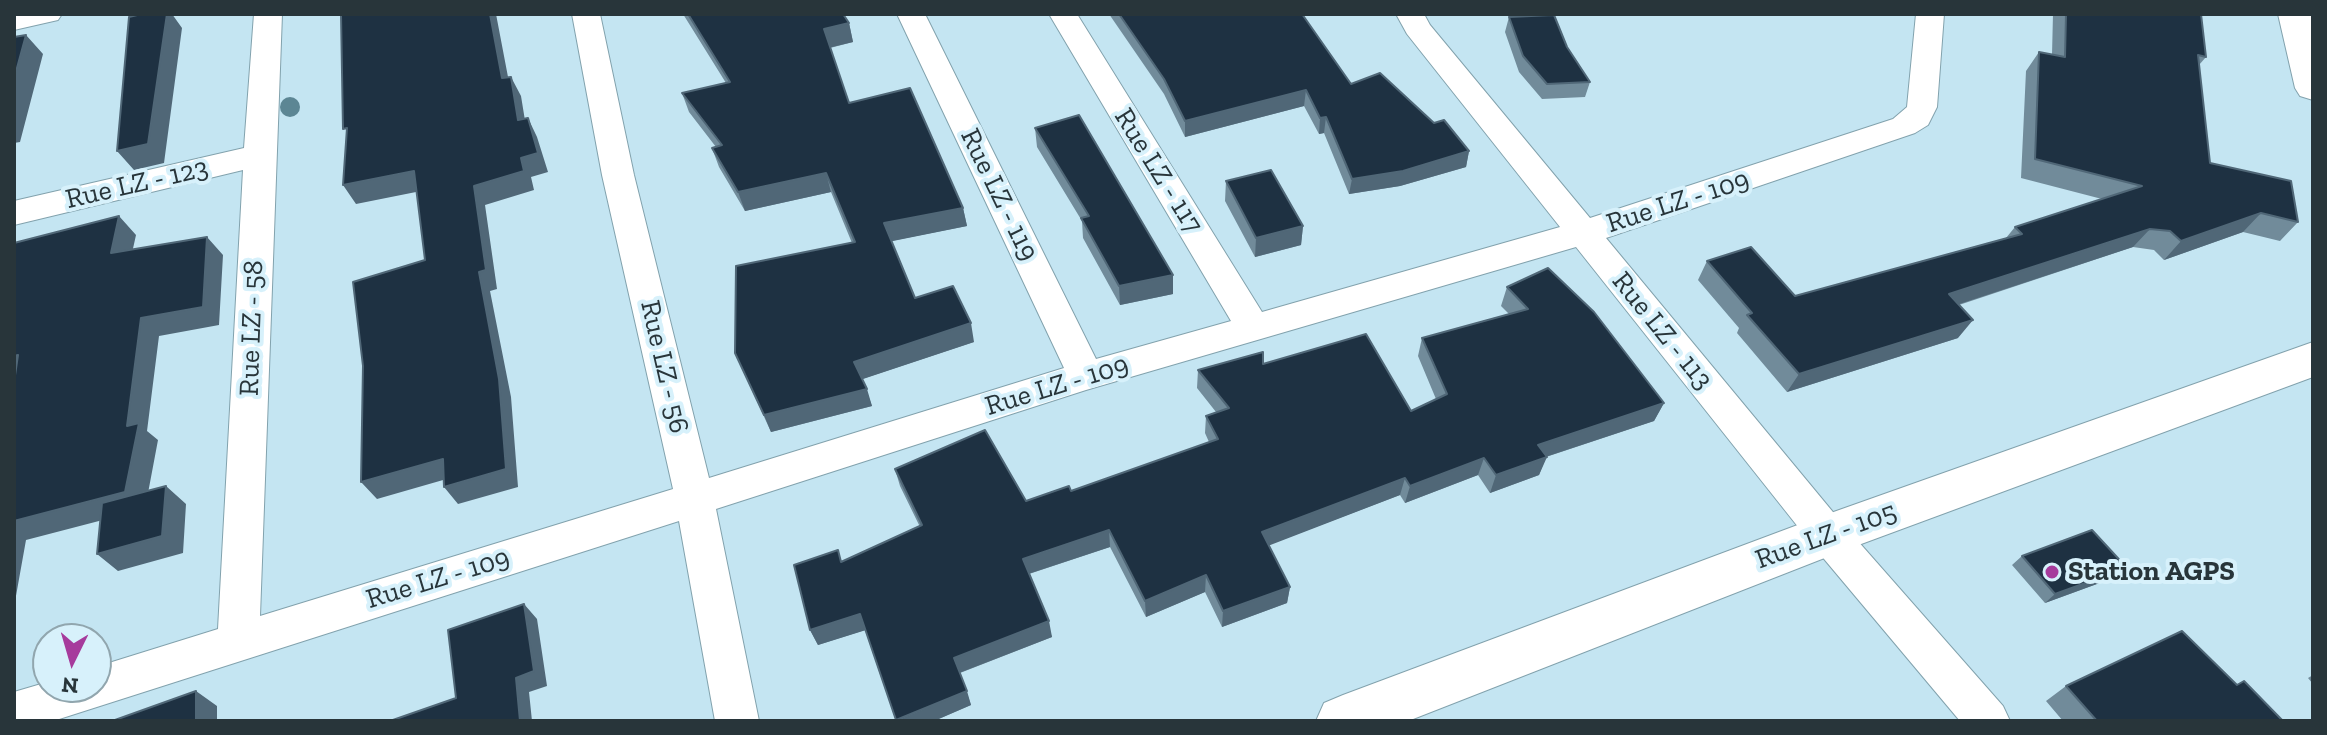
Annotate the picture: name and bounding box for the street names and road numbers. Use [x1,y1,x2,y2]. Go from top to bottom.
street label: Rue LZ - 117 [1106,102,1210,240]
street label: Rue LZ - 119 [953,123,1045,267]
street label: Rue LZ - 123 [62,151,212,217]
street label: Rue LZ - 109 [1602,163,1754,241]
street label: Rue LZ - 58 [233,260,271,396]
street label: Rue LZ - 113 [1604,265,1720,397]
street label: Rue LZ - 56 [632,297,696,437]
street label: Rue LZ - 109 [981,348,1133,424]
street label: Rue LZ - 105 [1751,495,1901,577]
street label: Rue LZ - 109 [362,541,514,617]

